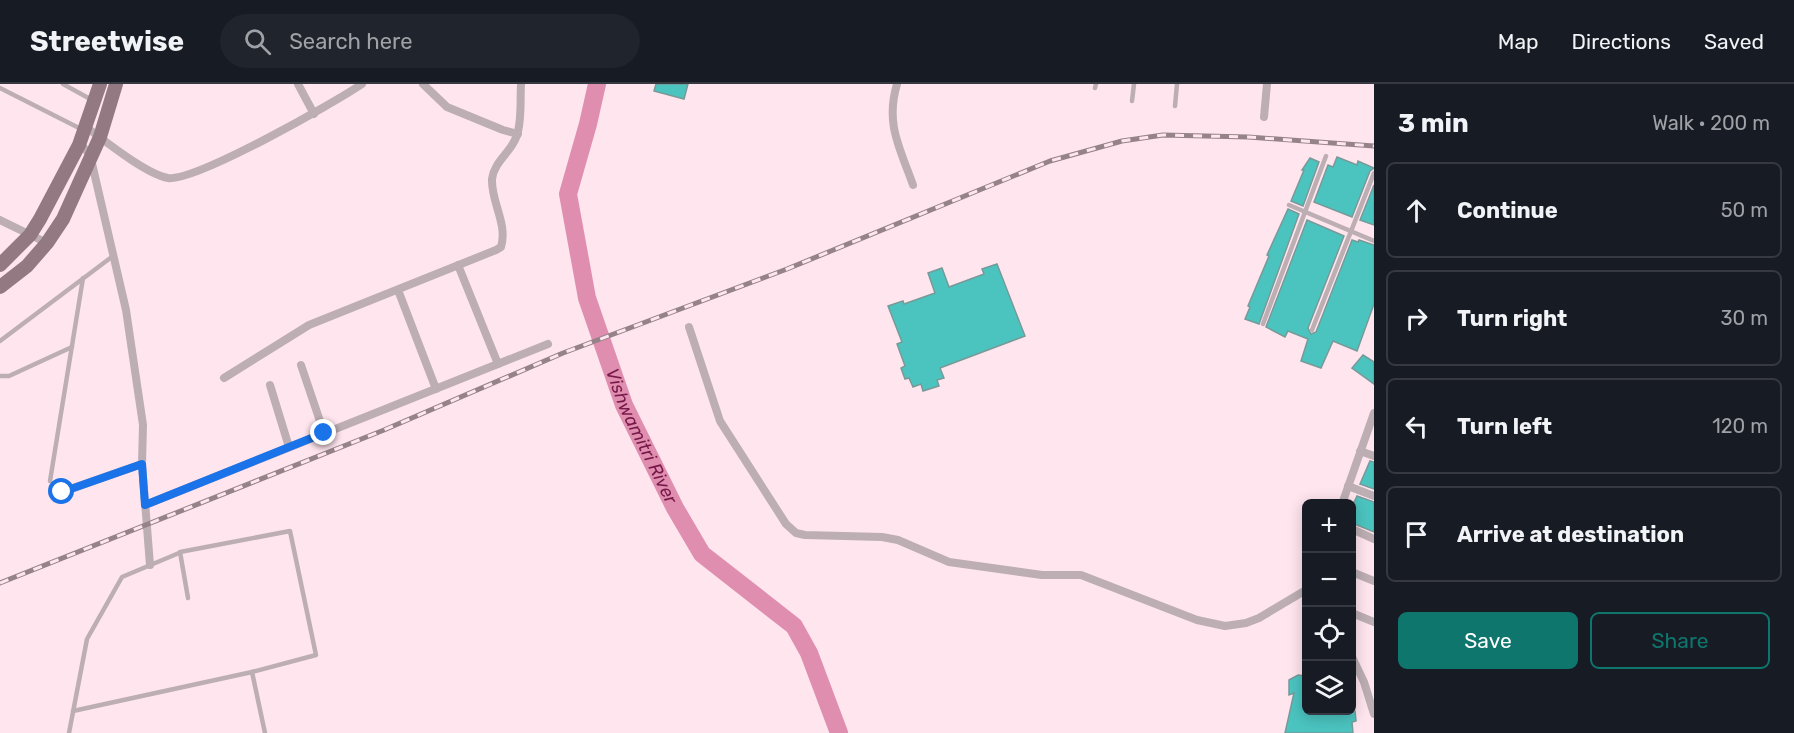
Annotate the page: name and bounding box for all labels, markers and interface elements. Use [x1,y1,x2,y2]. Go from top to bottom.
search box [220,14,640,68]
text: Streetwise [30,25,184,58]
icon: search [241,25,274,58]
text: Search here [289,28,413,55]
text: Map [1498,29,1539,54]
text: Directions [1572,29,1671,54]
text: Saved [1704,29,1764,54]
text: 3 min [1398,108,1469,139]
text: Walk · 200 m [1652,111,1770,135]
icon: ahead [1400,194,1433,227]
text: Continue [1457,197,1558,224]
text: 50 m [1721,198,1768,222]
icon: right [1400,302,1433,335]
text: Turn right [1457,305,1567,332]
text: 30 m [1721,306,1768,330]
water label: Vishwamitri River [601,365,683,508]
icon: left [1400,410,1433,443]
text: Turn left [1457,413,1552,440]
text: 120 m [1712,414,1768,438]
route end [310,419,336,445]
route start [48,478,74,504]
map controls [1302,499,1356,715]
button: + [1302,499,1356,553]
icon: arrive [1400,518,1433,551]
text: Arrive at destination [1457,521,1684,548]
button: − [1302,553,1356,607]
button: locate [1302,607,1356,661]
button: Save [1398,612,1578,669]
button: Share [1590,612,1770,669]
button: layers [1302,661,1356,715]

